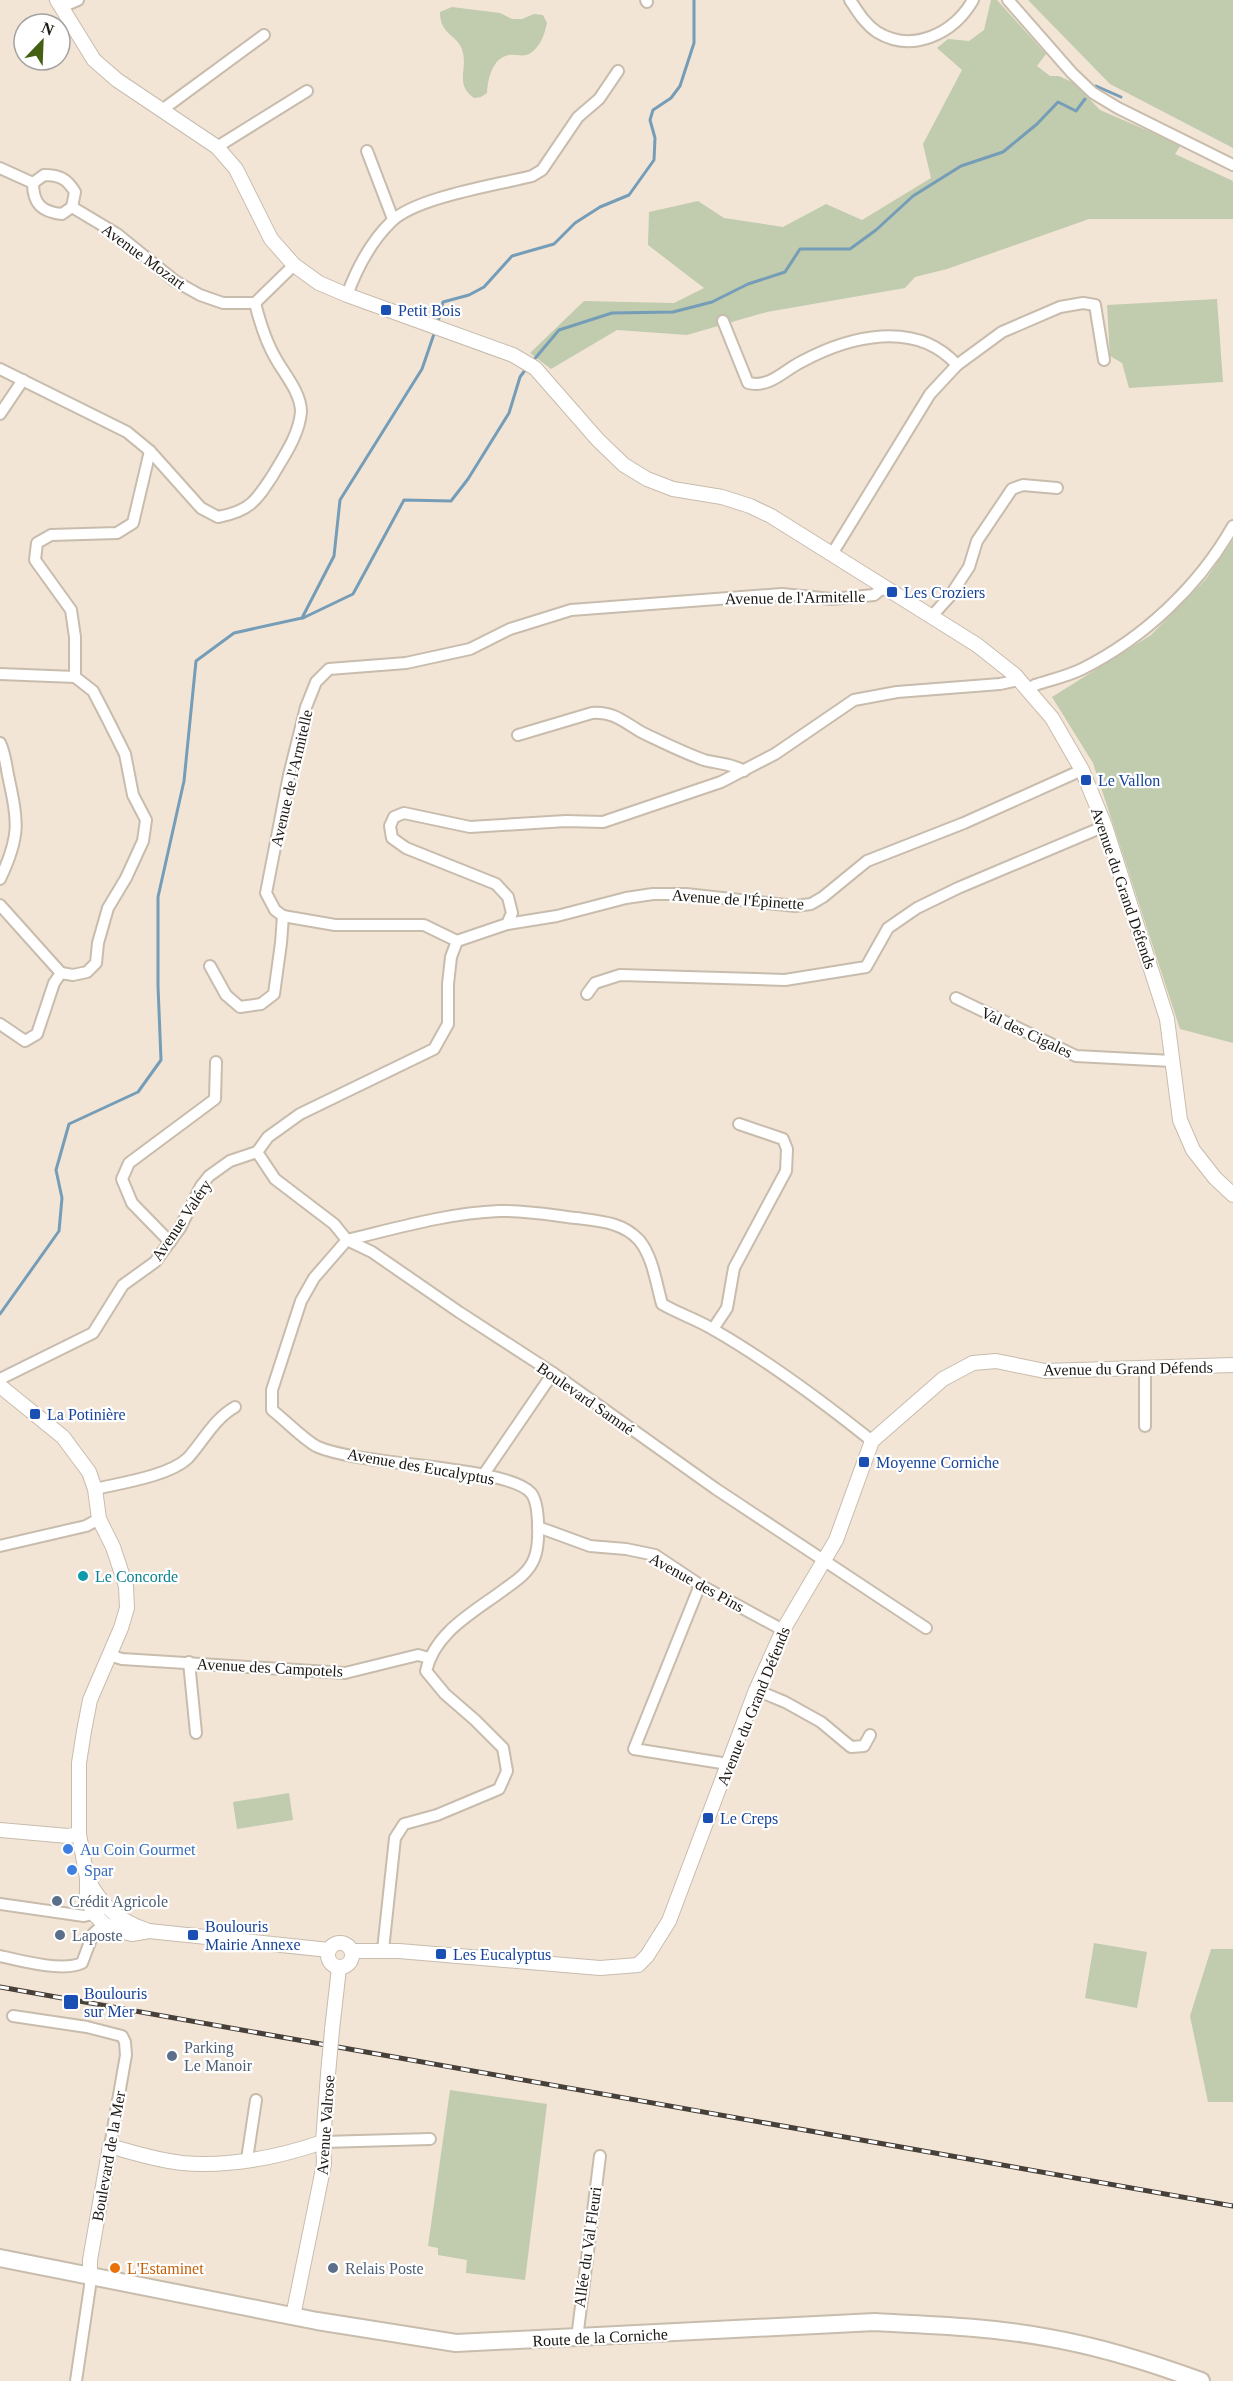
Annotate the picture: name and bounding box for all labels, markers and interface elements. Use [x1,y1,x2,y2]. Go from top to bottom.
north arrow [12,12,72,72]
text: N [39,19,57,39]
street label: Avenue Mozart [99,220,189,293]
place label: Petit Bois [398,302,461,319]
marker: Petit Bois [379,303,393,317]
place label: Les Croziers [904,584,985,601]
marker: Les Croziers [885,585,899,599]
street label: Avenue de l'Armitelle [725,588,865,607]
street label: Avenue de l'Armitelle [267,708,316,848]
place label: Le Vallon [1098,772,1160,789]
marker: Le Vallon [1079,773,1093,787]
street label: Avenue du Grand Défends [1088,805,1159,971]
street label: Avenue de l'Épinette [671,885,805,914]
street label: Val des Cigales [978,1004,1075,1062]
street label: Avenue Valéry [148,1177,216,1265]
street label: Boulevard Samné [534,1359,637,1438]
street label: Avenue du Grand Défends [1043,1359,1213,1378]
place label: La Potinière [47,1406,126,1423]
marker: La Potinière [28,1407,42,1421]
street label: Avenue des Eucalyptus [346,1445,496,1489]
place label: Moyenne Corniche [876,1454,999,1472]
marker: Moyenne Corniche [857,1455,871,1469]
street label: Avenue des Pins [647,1549,747,1615]
place label: Le Concorde [95,1568,178,1585]
marker: Le Concorde [76,1569,90,1583]
street label: Avenue du Grand Défends [714,1624,793,1788]
street label: Avenue des Campotels [196,1655,343,1681]
place label: Le Creps [720,1810,778,1828]
marker: Le Creps [701,1811,715,1825]
place label: Au Coin Gourmet [80,1841,196,1858]
marker: Au Coin Gourmet [61,1842,75,1856]
place label: Spar [84,1862,114,1880]
marker: Spar [65,1863,79,1877]
place label: Crédit Agricole [69,1893,168,1911]
marker: Crédit Agricole [50,1894,64,1908]
place label: Boulouris Mairie Annexe [205,1918,301,1953]
place label: Laposte [72,1927,123,1945]
marker: Laposte [53,1928,67,1942]
marker: Boulouris Mairie Annexe [186,1928,200,1942]
place label: Les Eucalyptus [453,1946,551,1964]
marker: Les Eucalyptus [434,1947,448,1961]
place label: Boulouris sur Mer [84,1985,147,2020]
marker: Boulouris sur Mer [62,1993,80,2011]
place label: Parking Le Manoir [184,2039,253,2074]
marker: Parking Le Manoir [165,2049,179,2063]
street label: Avenue Valrose [314,2074,337,2176]
street label: Boulevard de la Mer [89,2089,128,2223]
street label: Allée du Val Fleuri [571,2185,604,2309]
place label: L'Estaminet [127,2260,204,2277]
place label: Relais Poste [345,2260,424,2277]
marker: L'Estaminet [108,2261,122,2275]
marker: Relais Poste [326,2261,340,2275]
street label: Route de la Corniche [532,2325,668,2350]

